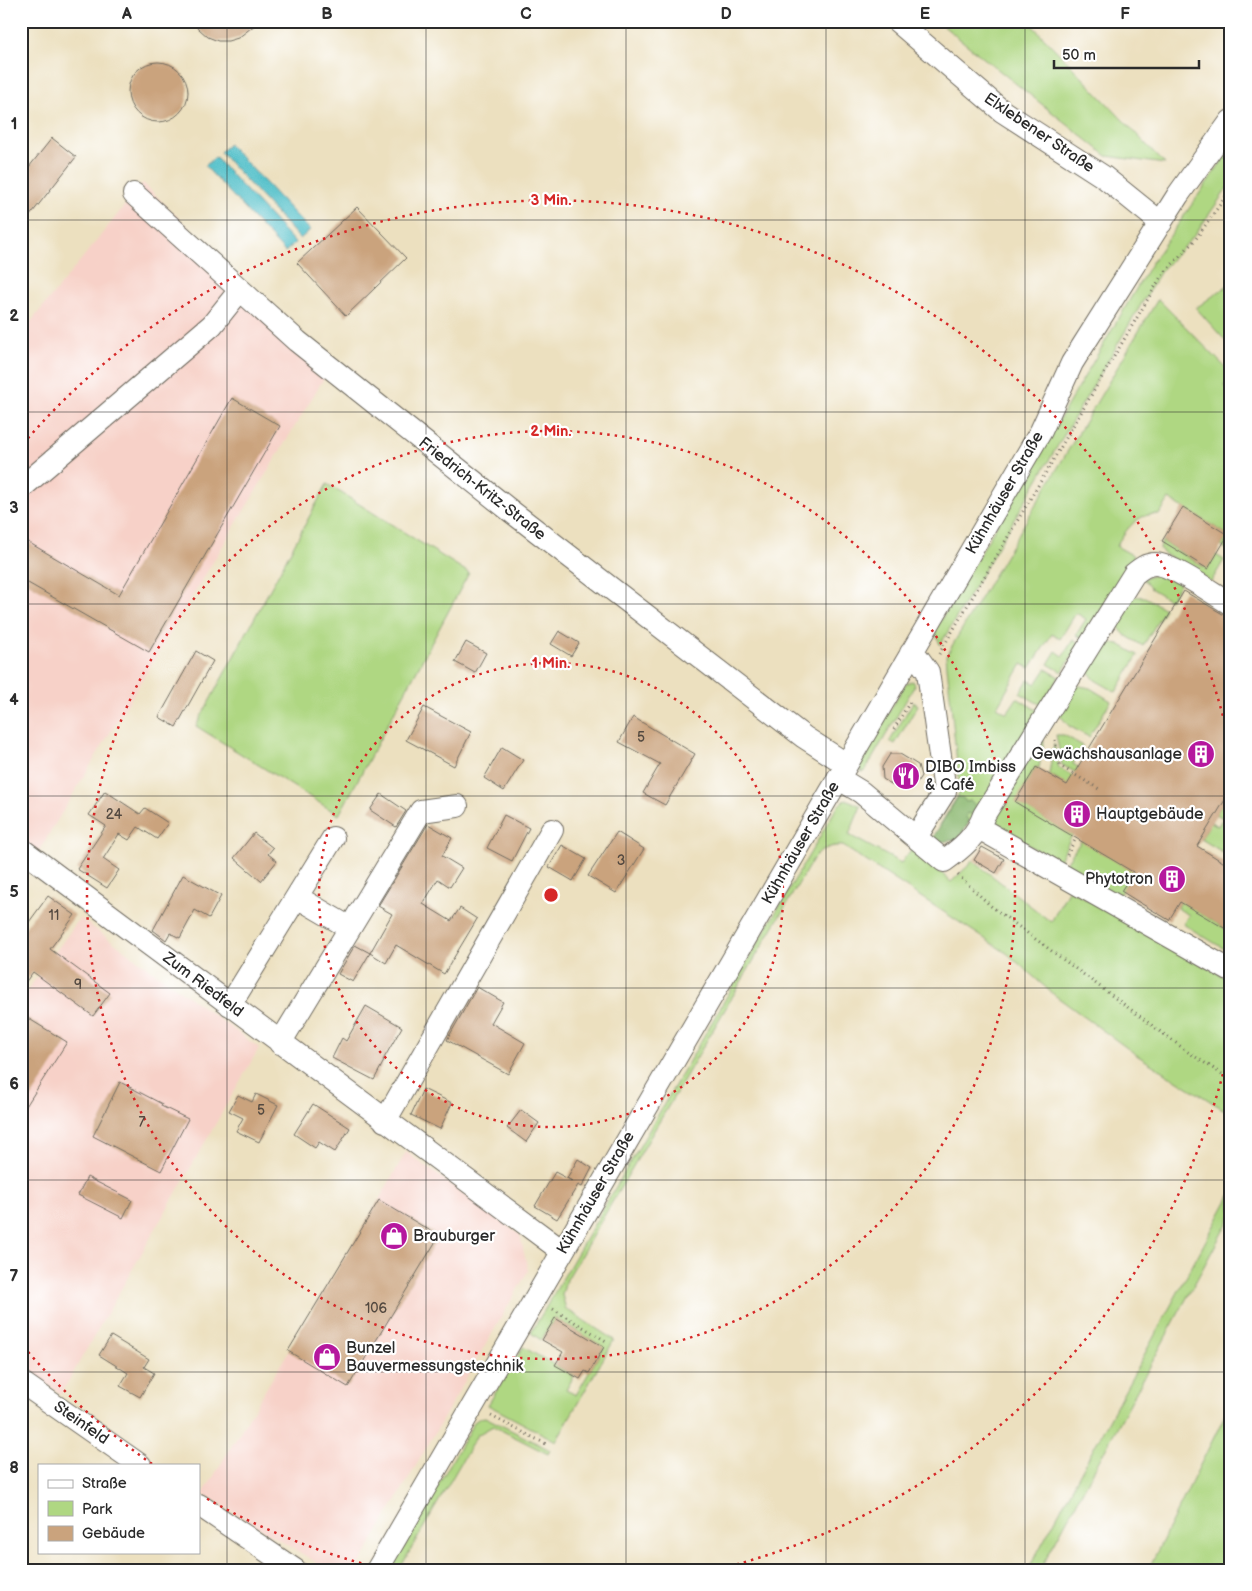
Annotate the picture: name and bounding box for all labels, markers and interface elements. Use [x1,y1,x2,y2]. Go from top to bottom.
text: A [121,5,132,24]
text: B [321,5,333,24]
text: C [520,5,532,24]
text: D [720,5,732,24]
text: E [920,5,930,24]
text: F [1120,5,1130,24]
scale bar [1054,38,1200,70]
text: 50 m [1062,46,1096,65]
street label: Elxlebener Straße [980,89,1098,177]
text: 1 [11,115,17,134]
text: 3 Min. [530,191,572,210]
text: 2 [9,307,19,326]
text: 2 Min. [530,422,572,441]
street label: Kühnhäuser Straße [962,428,1048,558]
street label: Friedrich-Kritz-Straße [415,433,550,545]
text: 3 [9,499,19,518]
text: 1 Min. [532,654,570,673]
text: 4 [9,691,19,710]
house number: 5 [637,729,645,746]
building icon: Gewächshausanlage [1186,739,1216,769]
place label: Gewächshausanlage [1031,745,1183,764]
place label: DIBO Imbiss & Café [925,758,1016,795]
restaurant icon: DIBO Imbiss & Café [891,761,921,791]
street label: Kühnhäuser Straße [758,778,844,908]
building icon: Hauptgebäude [1062,799,1092,829]
place label: Hauptgebäude [1096,805,1204,824]
house number: 24 [106,806,123,823]
house number: 3 [617,852,625,869]
building icon: Phytotron [1157,864,1187,894]
place label: Phytotron [1085,870,1153,889]
text: 5 [9,883,19,902]
centre of rings [542,886,560,904]
house number: 11 [49,907,59,924]
street label: Zum Riedfeld [158,948,247,1022]
house number: 9 [74,976,82,993]
text: 6 [9,1075,19,1094]
house number: 5 [257,1102,265,1119]
house number: 7 [139,1114,146,1131]
street label: Kühnhäuser Straße [553,1128,639,1258]
shop icon: Brauburger [379,1221,409,1251]
place label: Brauburger [413,1227,495,1246]
text: 7 [10,1267,19,1286]
house number: 106 [365,1300,388,1317]
place label: Bunzel Bauvermessungstechnik [346,1339,523,1376]
shop icon: Bunzel Bauvermessungstechnik [312,1342,342,1372]
street label: Steinfeld [50,1397,112,1449]
text: 8 [9,1459,19,1478]
legend [38,1464,200,1554]
text: Straße [82,1474,127,1493]
text: Park [82,1500,113,1519]
text: Gebäude [82,1524,145,1543]

